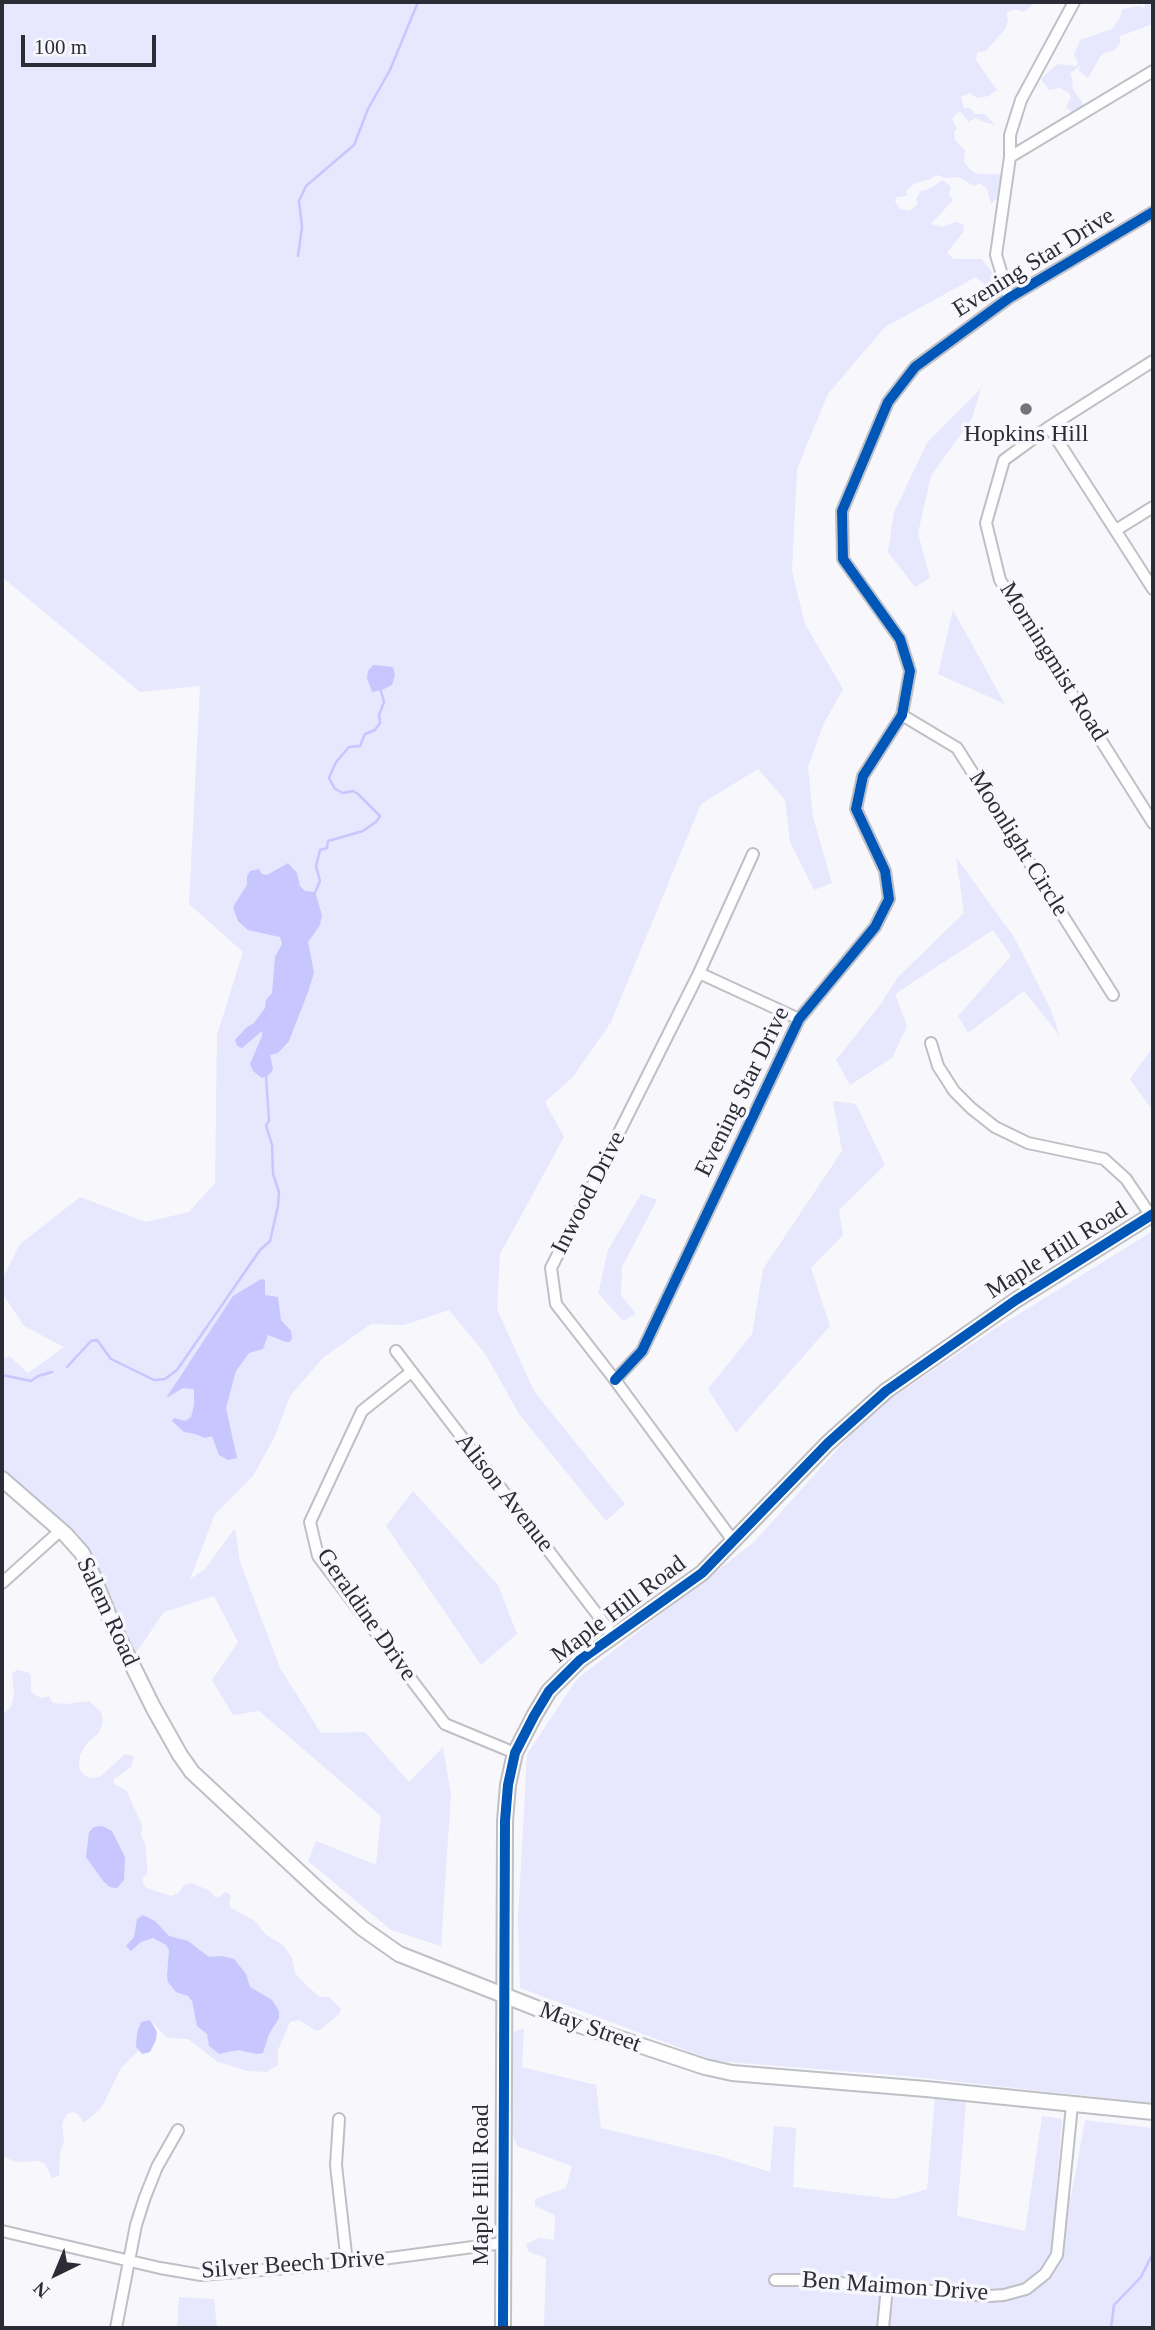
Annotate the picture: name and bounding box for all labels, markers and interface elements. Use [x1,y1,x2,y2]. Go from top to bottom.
scale bar [24,21,159,65]
text: 100 m [34,35,87,59]
street label: Evening Star Drive [948,202,1120,324]
marker: Hopkins Hill [1018,401,1034,417]
place label: Hopkins Hill [964,421,1088,449]
street label: Morningmist Road [993,577,1113,747]
street label: Moonlight Circle [962,766,1074,922]
street label: Evening Star Drive [689,1002,797,1182]
street label: Inwood Drive [546,1127,632,1259]
street label: Maple Hill Road [981,1196,1133,1306]
street label: Alison Avenue [449,1428,559,1558]
street label: Geraldine Drive [310,1543,422,1687]
street label: Maple Hill Road [546,1550,692,1670]
street label: Salem Road [69,1553,145,1671]
street label: May Street [535,1996,645,2060]
street label: Maple Hill Road [468,2104,496,2266]
north arrow [21,2239,91,2309]
street label: Silver Beech Drive [200,2244,386,2286]
street label: Ben Maimon Drive [801,2266,989,2308]
text: N [29,2277,54,2302]

